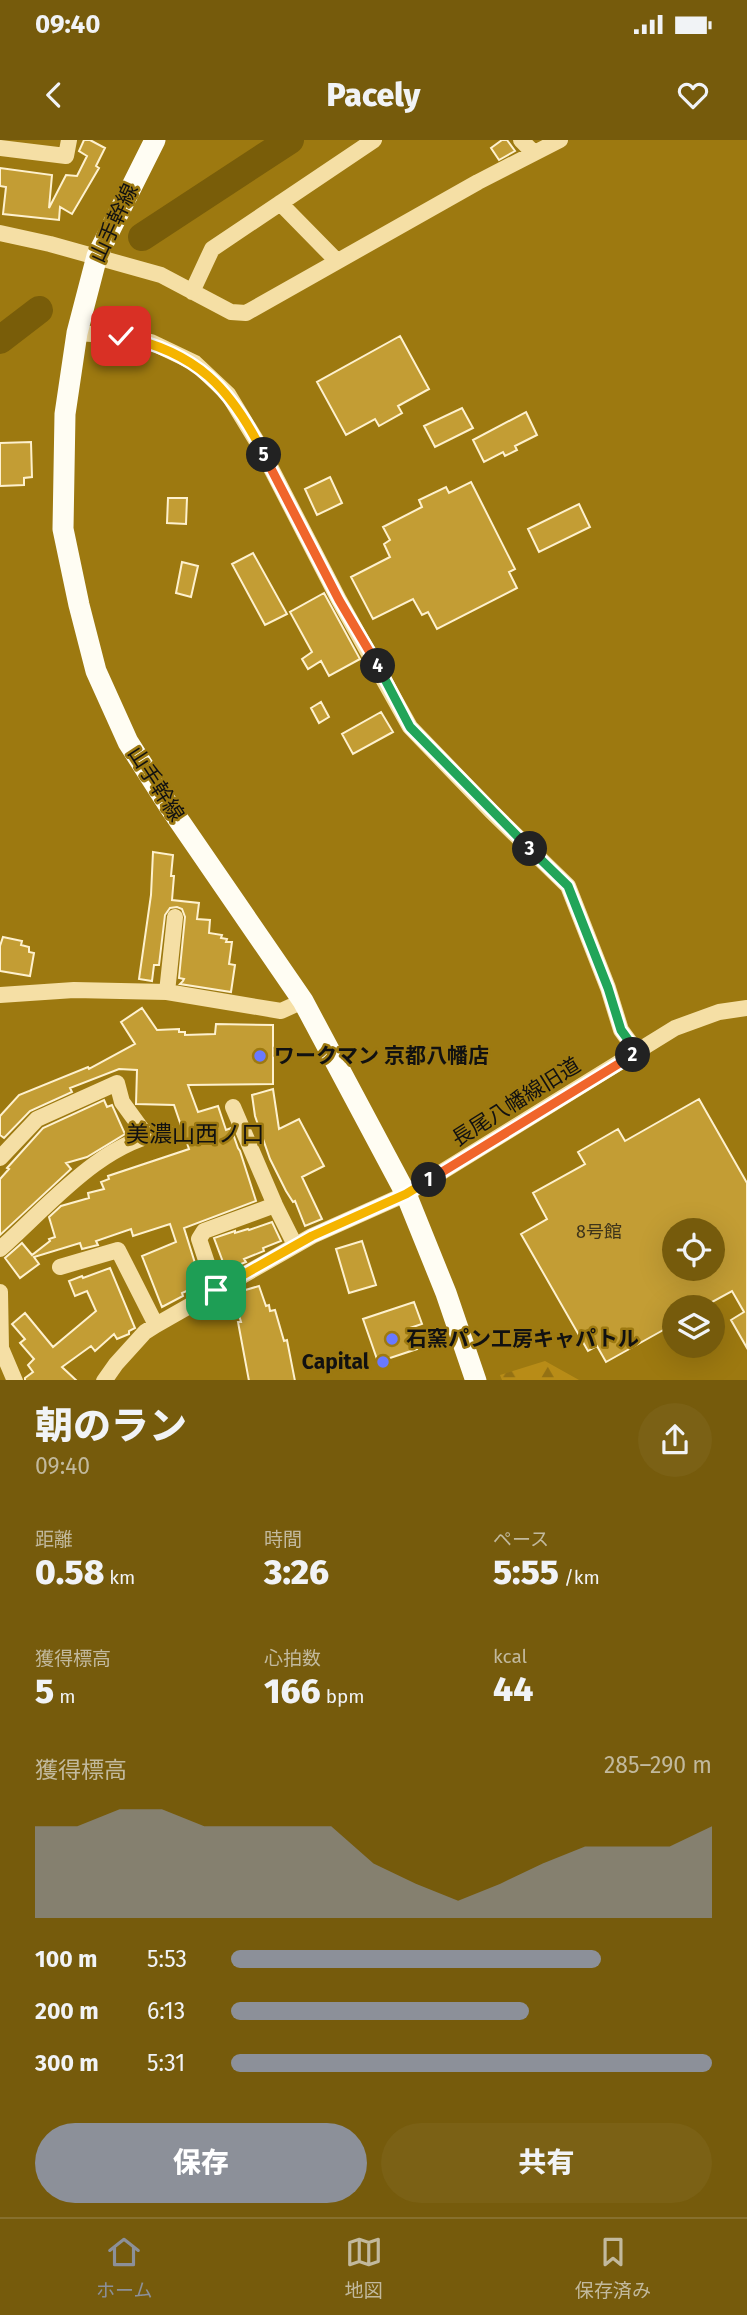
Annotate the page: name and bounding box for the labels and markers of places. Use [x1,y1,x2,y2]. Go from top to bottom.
pin [91,306,151,366]
pin: 5 [246,438,282,472]
pin: 4 [360,648,396,684]
pin: 3 [512,832,548,866]
pin: 2 [616,1038,650,1072]
place label: ワークマン 京都八幡店 [274,1043,489,1069]
marker: ワークマン 京都八幡店 [252,1048,268,1064]
pin: 1 [412,1163,446,1198]
pin [186,1260,246,1320]
place label: 石窯パン工房キャパトル [406,1326,639,1352]
marker: 石窯パン工房キャパトル [384,1331,400,1347]
place label: Capital [302,1349,370,1375]
marker: Capital [375,1354,391,1370]

